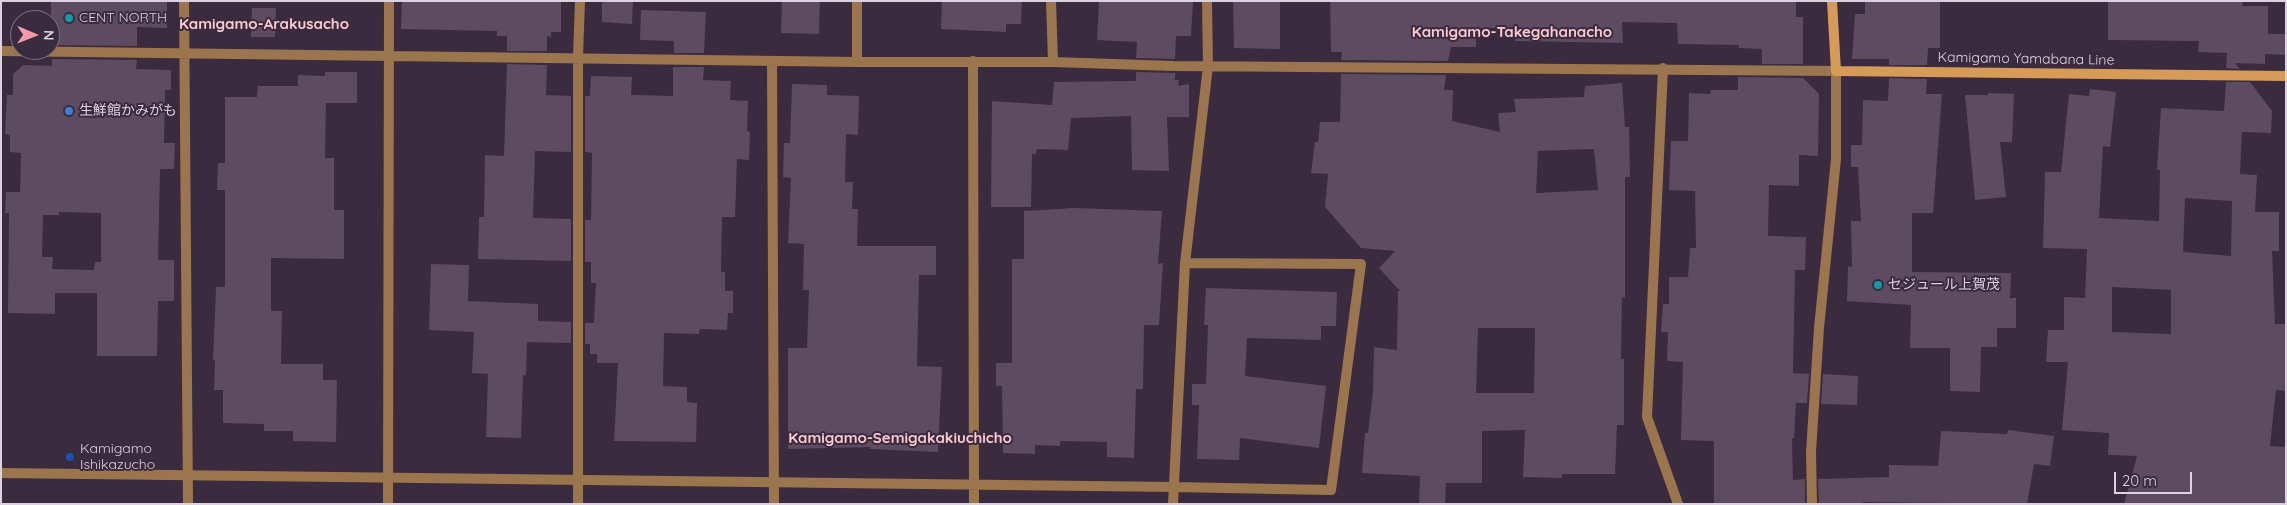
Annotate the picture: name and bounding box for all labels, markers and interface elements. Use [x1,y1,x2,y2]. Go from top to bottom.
north arrow [10,10,60,60]
place label: CENT NORTH [79,10,167,26]
marker: CENT NORTH [63,12,75,24]
district label: Kamigamo-Arakusacho [179,15,349,33]
district label: Kamigamo-Takegahanacho [1412,23,1612,41]
text: N [40,30,58,41]
street label: Kamigamo Yamabana Line [1937,49,2115,69]
place label: 生鮮館かみがも [79,103,177,119]
marker: 生鮮館かみがも [63,105,75,117]
place label: セジュール上賀茂 [1888,277,2000,293]
marker: セジュール上賀茂 [1872,279,1884,291]
district label: Kamigamo-Semigakakiuchicho [788,429,1012,447]
place label: Kamigamo Ishikazucho [80,441,155,474]
marker: Kamigamo Ishikazucho [64,451,76,463]
scale bar [2117,462,2194,494]
text: 20 m [2122,471,2157,490]

